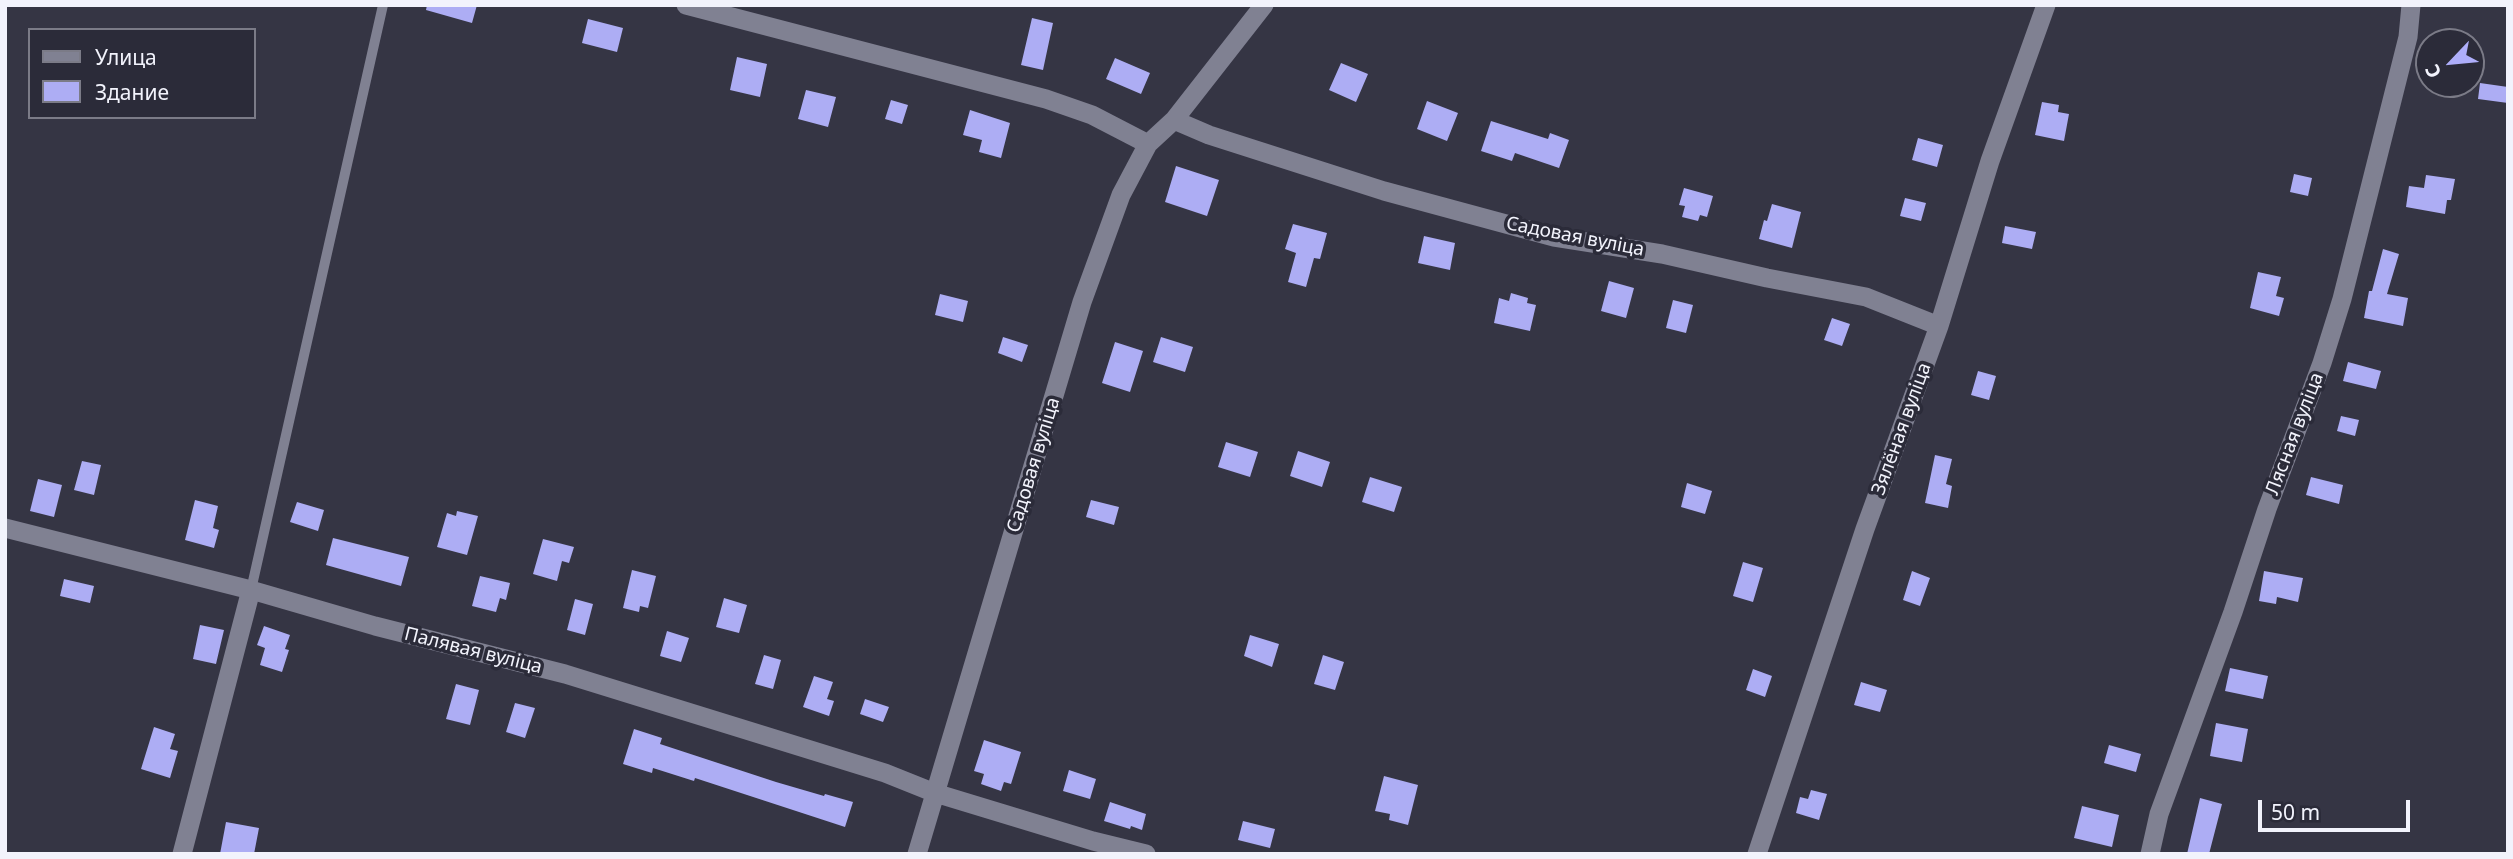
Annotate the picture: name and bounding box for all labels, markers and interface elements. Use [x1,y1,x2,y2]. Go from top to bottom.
legend [28,28,256,119]
north arrow [2415,28,2485,98]
text: Улица [95,43,157,71]
text: С [2419,60,2447,83]
text: Здание [95,78,169,106]
street label: Садовая вуліца [1504,212,1646,262]
street label: Зялёная вуліца [1868,360,1936,498]
street label: Лясная вуліца [2261,370,2329,498]
street label: Садовая вуліца [1003,395,1065,535]
street label: Палявая вуліца [402,623,544,679]
scale bar [2261,786,2413,830]
text: 50 m [2271,798,2320,826]

